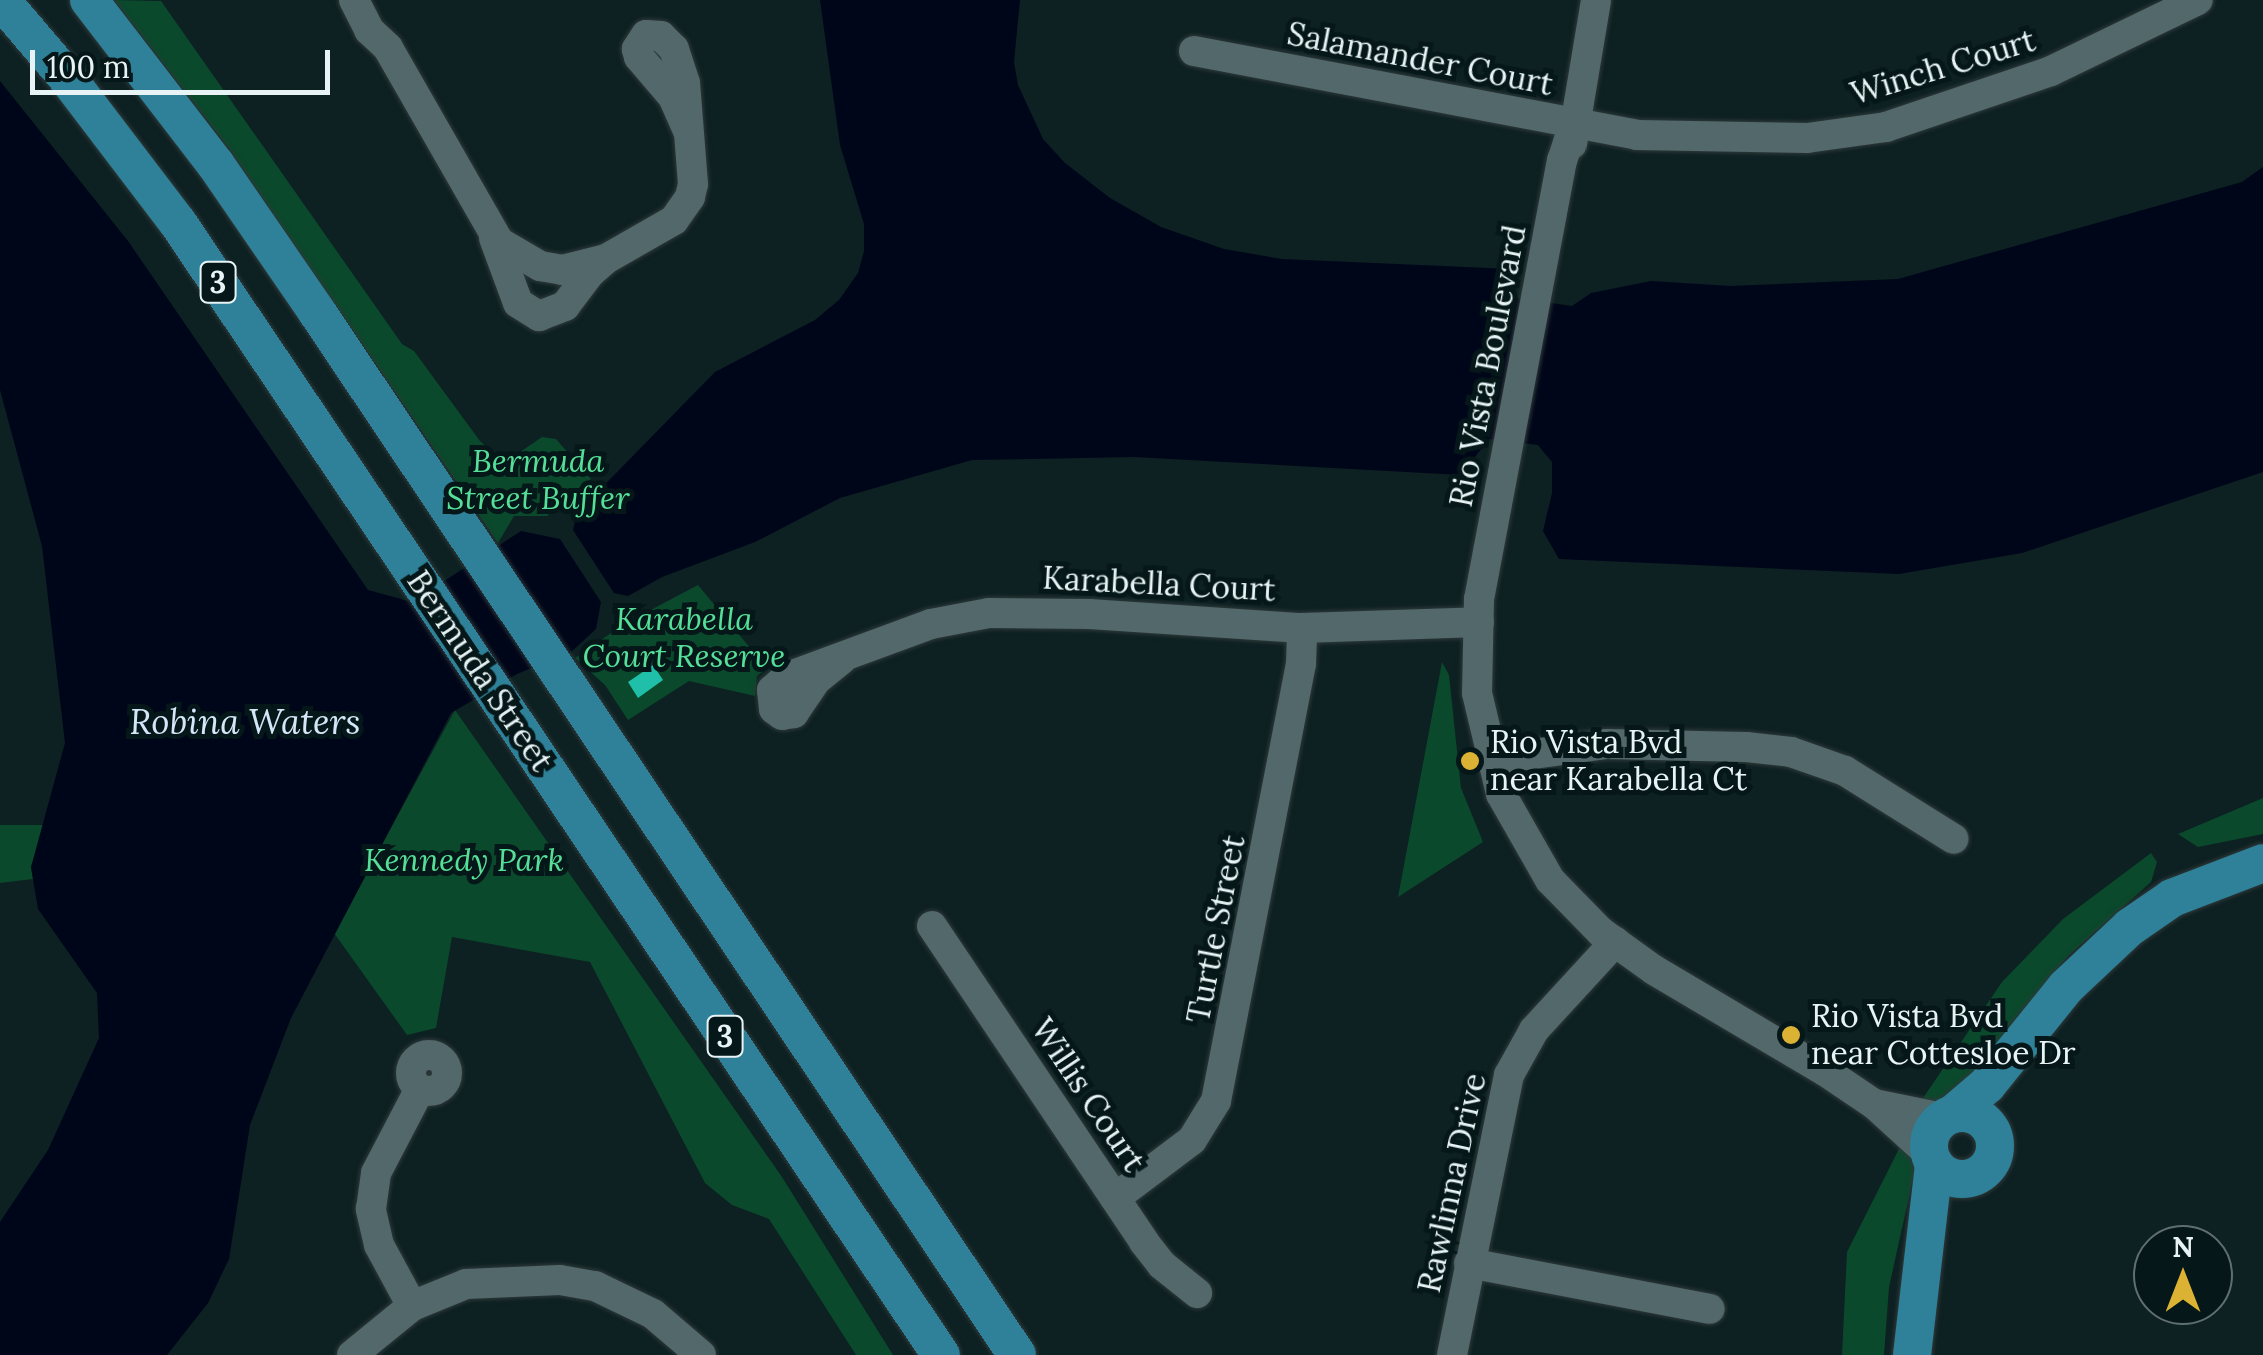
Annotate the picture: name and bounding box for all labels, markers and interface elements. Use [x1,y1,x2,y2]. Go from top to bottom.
street label: Salamander Court [1284,14,1556,104]
street label: Winch Court [1846,21,2040,113]
scale bar [35,30,335,92]
text: 100 m [47,48,130,86]
street label: Rio Vista Boulevard [1442,222,1534,510]
road number: 3 [198,257,238,307]
park label: Bermuda Street Buffer [446,443,630,518]
street label: Karabella Court [1041,559,1277,609]
street label: Bermuda Street [399,563,561,779]
park label: Karabella Court Reserve [583,601,785,676]
water label: Robina Waters [130,701,360,743]
place label: Rio Vista Bvd near Karabella Ct [1490,724,1747,799]
marker: Rio Vista Bvd near Karabella Ct [1459,750,1481,772]
street label: Turtle Street [1179,832,1253,1026]
park label: Kennedy Park [364,841,564,879]
place label: Rio Vista Bvd near Cottesloe Dr [1811,998,2076,1073]
road number: 3 [705,1011,745,1061]
street label: Willis Court [1023,1011,1153,1179]
marker: Rio Vista Bvd near Cottesloe Dr [1780,1024,1802,1046]
street label: Rawlinna Drive [1410,1070,1494,1296]
north arrow [2133,1225,2233,1325]
text: N [2172,1229,2194,1265]

